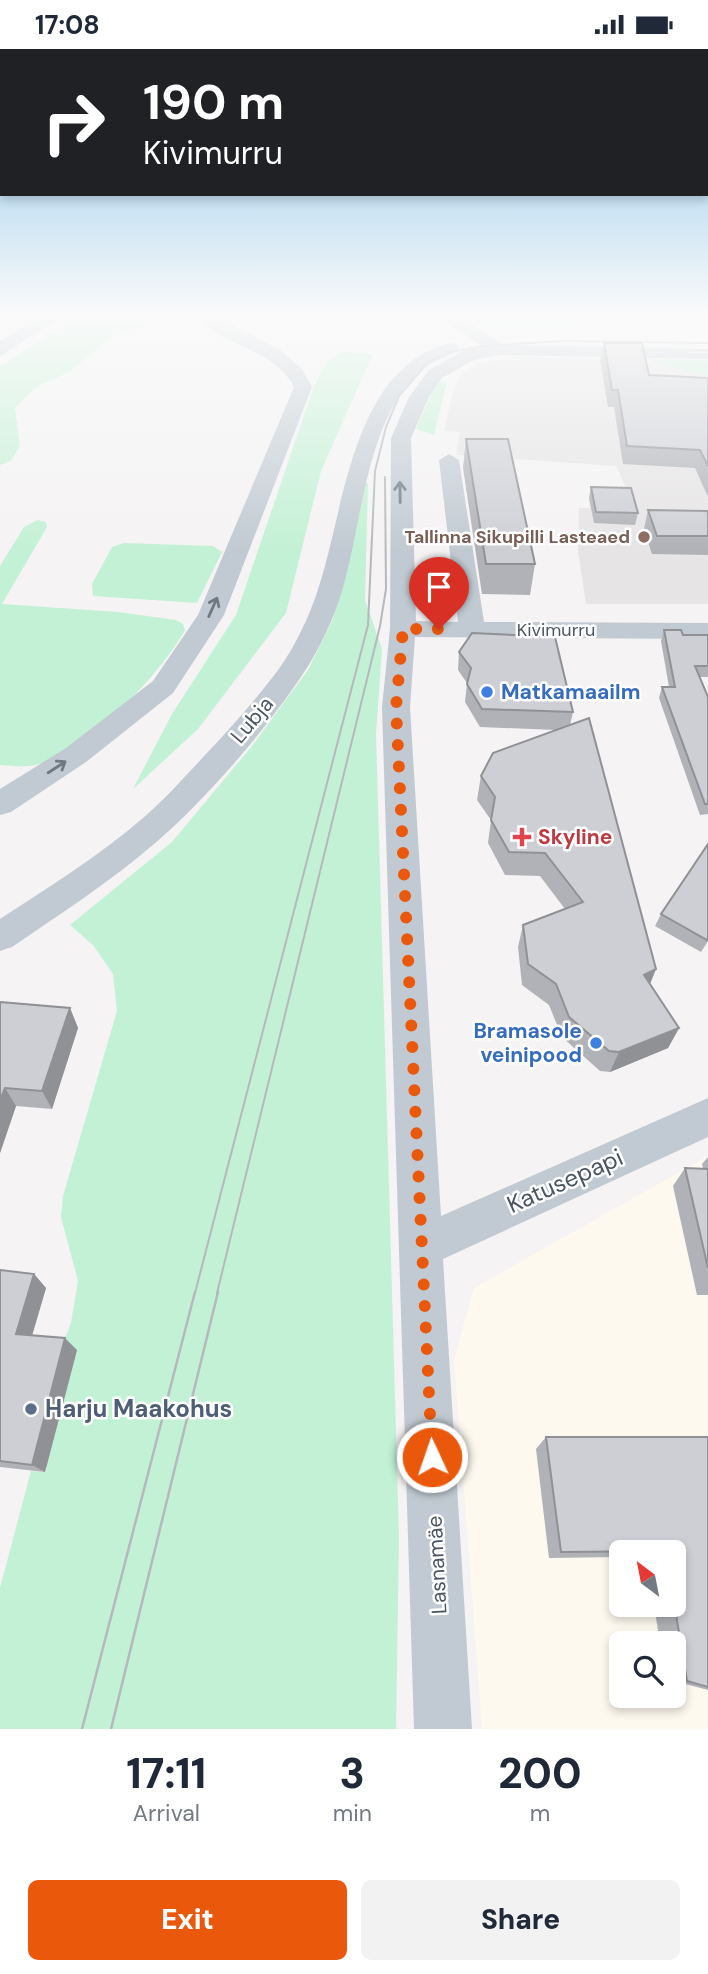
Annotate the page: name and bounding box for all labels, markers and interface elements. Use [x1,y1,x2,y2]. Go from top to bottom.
text: 17:08 [35,8,100,42]
text: 190 m [143,70,284,134]
icon: right [28,77,119,168]
text: Kivimurru [143,132,283,174]
one-way arrow [394,481,407,504]
place label: Tallinna Sikupilli Lasteaed [404,525,630,549]
marker: Tallinna Sikupilli Lasteaed [636,529,652,545]
pin [409,557,469,629]
icon: arrive [420,568,458,606]
one-way arrow [207,597,220,618]
street label: Kivimurru [517,618,595,642]
place label: Matkamaailm [501,678,640,706]
marker: Matkamaailm [479,684,495,700]
street label: Lubja [224,691,280,749]
one-way arrow [47,760,67,774]
place label: Skyline [538,823,612,851]
marker: Skyline [512,827,532,847]
place label: Bramasole veinipood [473,1017,582,1069]
marker: Bramasole veinipood [588,1035,604,1051]
street label: Katusepapi [502,1141,628,1220]
place label: Harju Maakohus [45,1393,232,1424]
marker: Harju Maakohus [23,1401,39,1417]
position arrow [395,1420,469,1494]
street label: Lasnamäe [420,1515,454,1615]
north arrow [609,1540,686,1617]
map controls [609,1540,686,1708]
button: search [609,1631,686,1708]
text: 17:11 [126,1746,206,1801]
text: 3 [340,1746,365,1801]
text: 200 [498,1746,582,1801]
text: Arrival [133,1798,200,1828]
text: min [333,1798,372,1828]
text: m [530,1798,550,1828]
button: Exit [28,1880,347,1960]
button: Share [361,1880,680,1960]

